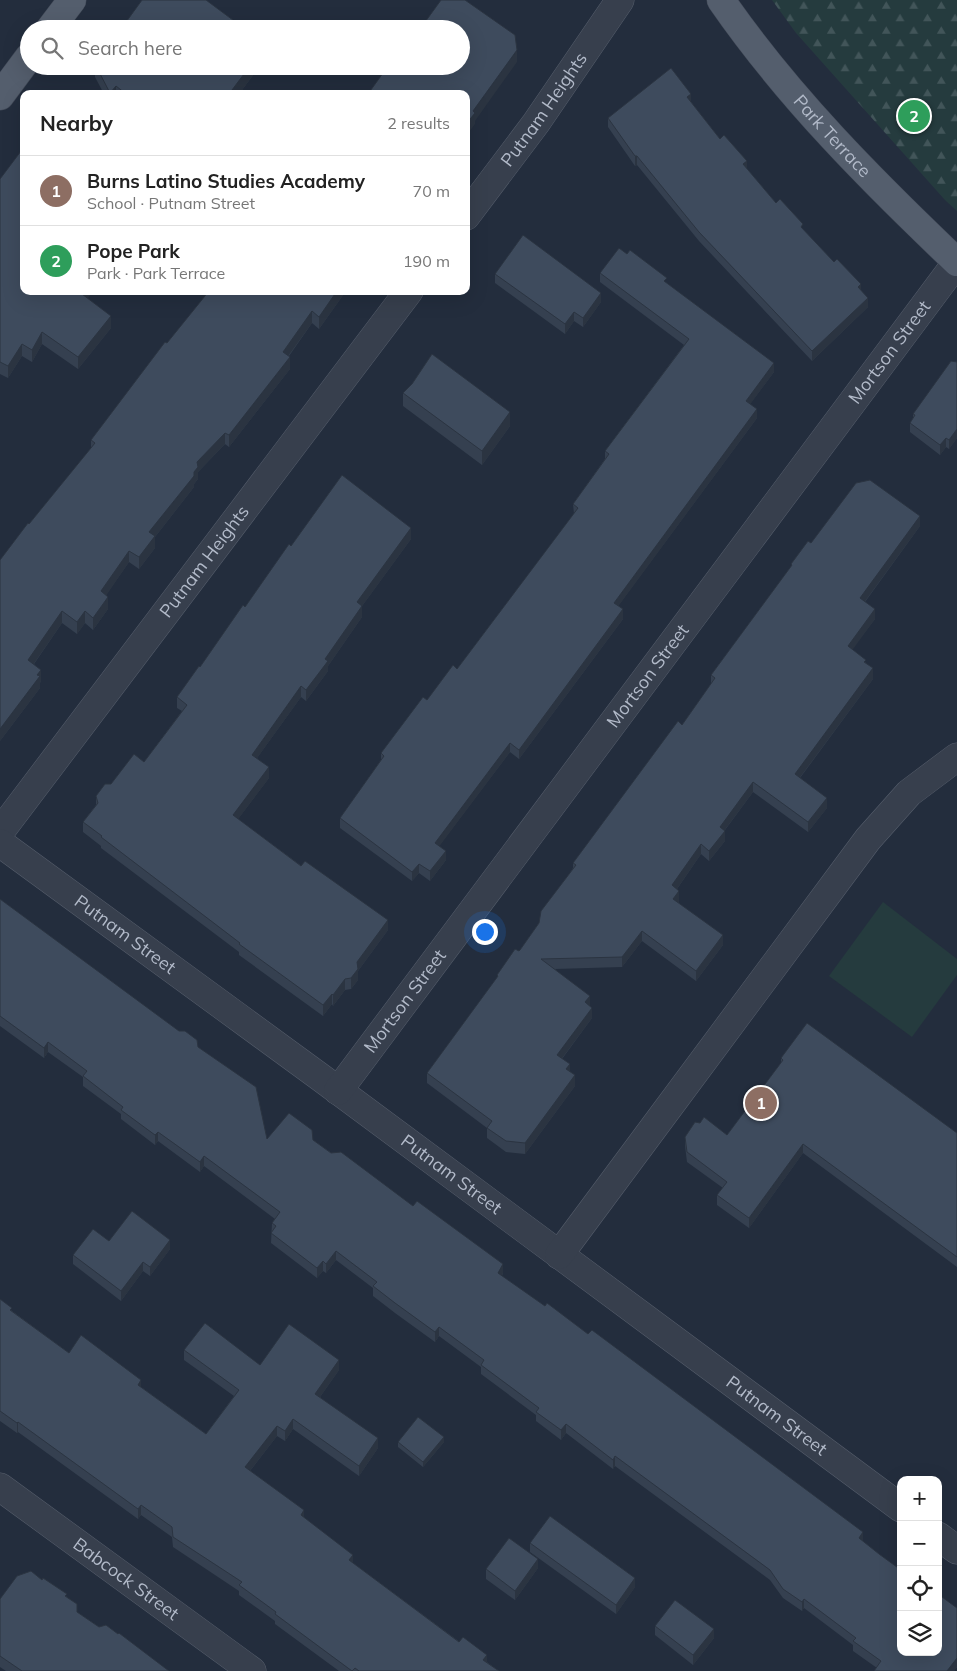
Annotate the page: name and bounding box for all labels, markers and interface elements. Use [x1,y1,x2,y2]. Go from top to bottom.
search box [20,20,470,75]
icon: search [38,34,66,62]
text: Search here [78,36,182,60]
street label: Putnam Heights [495,48,592,171]
street label: Park Terrace [789,90,876,182]
pin: 2 [898,97,930,135]
text: Nearby [40,110,113,136]
text: 2 results [387,113,450,133]
text: Burns Latino Studies Academy [87,169,365,193]
text: 1 [51,181,61,201]
text: 70 m [413,181,450,201]
text: School · Putnam Street [87,193,255,213]
text: Pope Park [87,239,180,263]
text: 2 [51,251,61,271]
text: 190 m [403,251,450,271]
text: Park · Park Terrace [87,263,225,283]
street label: Mortson Street [843,296,935,408]
street label: Putnam Heights [154,501,254,622]
street label: Mortson Street [601,619,694,732]
street label: Putnam Street [70,889,181,979]
your location [472,919,498,945]
street label: Mortson Street [358,945,451,1057]
pin: 1 [745,1084,777,1122]
street label: Putnam Street [397,1129,507,1219]
street label: Putnam Street [722,1370,832,1460]
map controls [897,1476,942,1656]
button: + [897,1476,942,1521]
button: − [897,1521,942,1566]
street label: Babcock Street [69,1532,184,1625]
button: locate [897,1566,942,1611]
button: layers [897,1611,942,1656]

